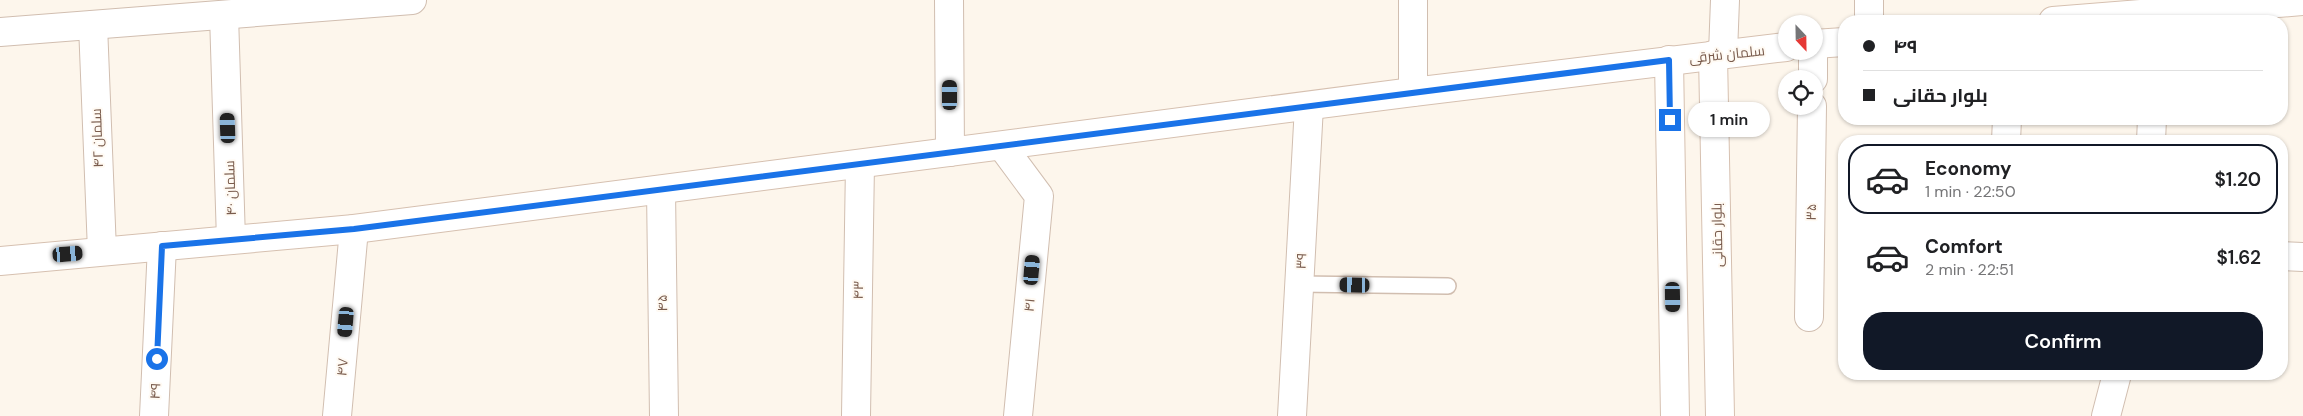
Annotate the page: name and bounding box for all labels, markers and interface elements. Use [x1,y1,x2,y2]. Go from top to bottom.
north arrow [1778,15,1822,60]
map controls [1778,15,1823,115]
text: ۴۹ [1893,34,1918,59]
street label: سلمان شرقی [1688,41,1766,67]
button: locate [1778,70,1823,115]
car [942,80,957,110]
text: بلوار حقانی [1893,83,1988,108]
callout: 1 min [1688,102,1770,138]
street label: سلمان ۴۲ [87,108,107,168]
route end [1659,109,1681,131]
text: 1 min [1710,109,1748,130]
car [219,113,236,143]
text: Economy [1925,156,2012,181]
icon: car [1865,157,1910,202]
street label: سلمان ۴۰ [220,160,240,216]
text: $1.20 [2214,167,2261,192]
text: 1 min · 22:50 [1925,181,2016,202]
street label: بلوار حقانی [1707,203,1727,267]
street label: ۳۵ [1802,203,1820,221]
text: Comfort [1925,234,2003,259]
icon: car [1865,235,1910,280]
car [52,245,83,263]
text: $1.62 [2216,245,2261,270]
street label: ۳۹ [1292,252,1310,270]
car [1023,254,1040,286]
text: 2 min · 22:51 [1925,259,2014,280]
car [1339,277,1370,293]
street label: ۴۳ [849,280,867,300]
car [1665,282,1680,312]
street label: ۴۵ [653,294,671,312]
street label: ۴۱ [1019,297,1039,313]
car [337,306,354,338]
button: Confirm [1863,312,2263,370]
route start [146,348,168,370]
street label: ۴۷ [332,357,352,377]
street label: ۴۹ [146,382,164,400]

